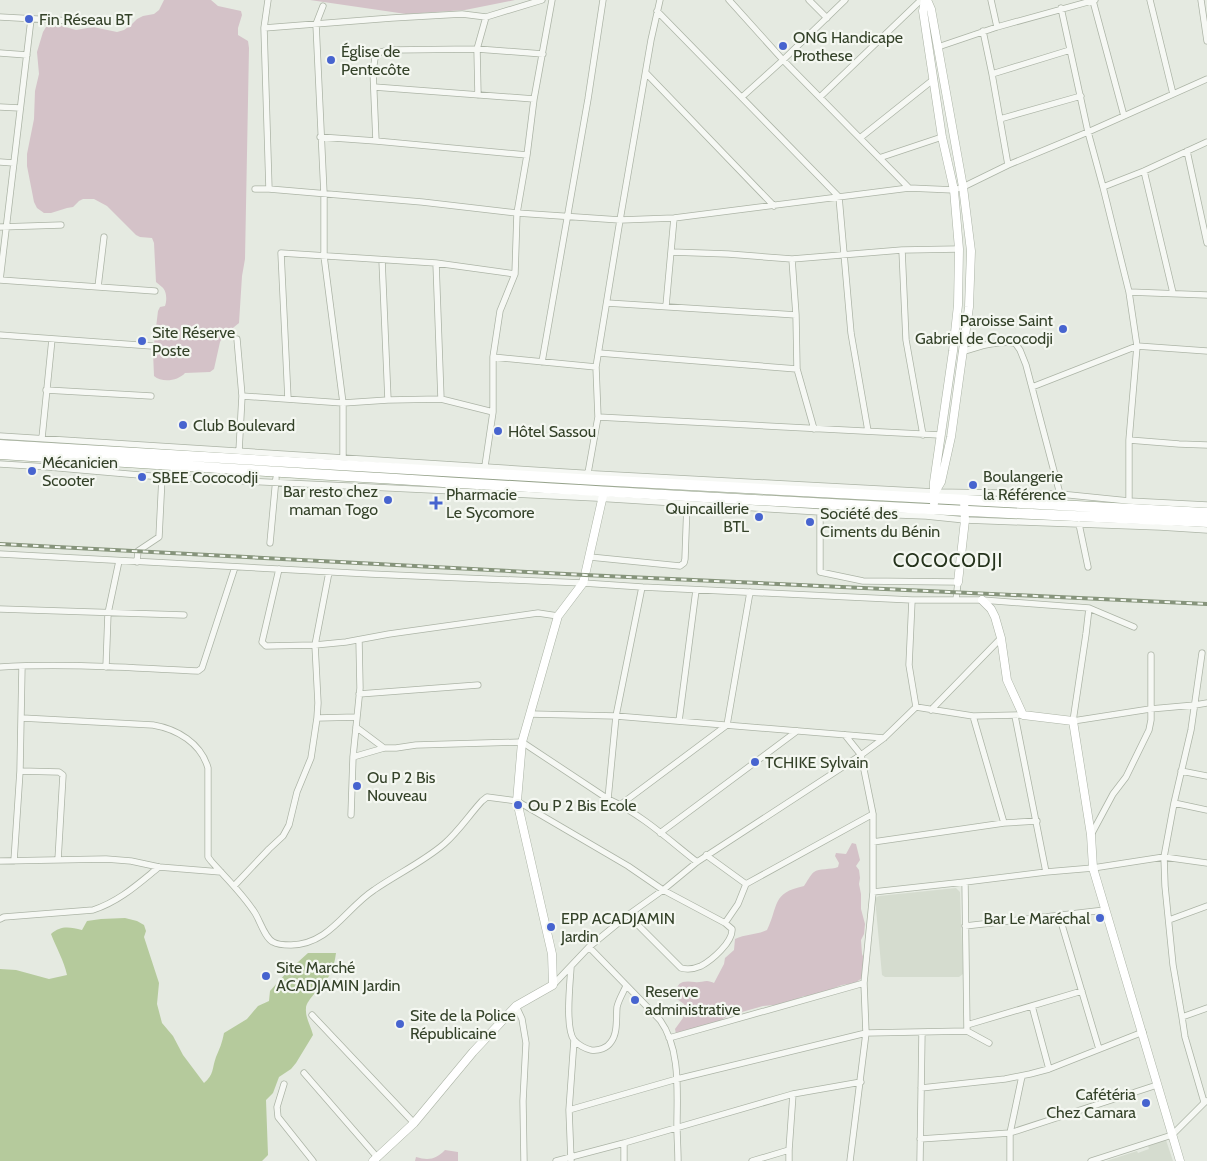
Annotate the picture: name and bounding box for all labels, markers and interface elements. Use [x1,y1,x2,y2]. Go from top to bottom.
place label: Fin Réseau BT [39,10,133,29]
marker: Fin Réseau BT [23,13,35,25]
place label: ONG Handicape Prothese [793,28,903,65]
marker: ONG Handicape Prothese [777,40,789,52]
place label: Église de Pentecôte [341,42,410,79]
marker: Église de Pentecôte [325,54,337,66]
place label: Paroisse Saint Gabriel de Cococodji [915,311,1054,348]
place label: Site Réserve Poste [152,323,235,360]
marker: Paroisse Saint Gabriel de Cococodji [1057,323,1069,335]
marker: Site Réserve Poste [136,335,148,347]
place label: Club Boulevard [193,416,295,435]
marker: Club Boulevard [177,419,189,431]
place label: Hôtel Sassou [508,422,596,441]
marker: Hôtel Sassou [492,425,504,437]
place label: Mécanicien Scooter [42,453,118,490]
marker: Mécanicien Scooter [26,465,38,477]
place label: Boulangerie la Référence [983,467,1066,504]
place label: SBEE Cococodji [152,468,258,487]
marker: SBEE Cococodji [136,471,148,483]
marker: Boulangerie la Référence [967,479,979,491]
place label: Bar resto chez maman Togo [283,482,378,519]
place label: Pharmacie Le Sycomore [446,485,534,522]
marker: Bar resto chez maman Togo [382,494,394,506]
marker: Pharmacie Le Sycomore [430,497,442,509]
place label: Quincaillerie BTL [665,499,749,536]
place label: Société des Ciments du Bénin [820,504,940,541]
marker: Quincaillerie BTL [753,511,765,523]
marker: Société des Ciments du Bénin [804,516,816,528]
district label: COCOCODJI [893,549,1003,572]
place label: TCHIKE Sylvain [765,753,869,772]
marker: TCHIKE Sylvain [749,756,761,768]
place label: Ou P 2 Bis Nouveau [367,768,436,805]
marker: Ou P 2 Bis Nouveau [351,780,363,792]
place label: Ou P 2 Bis Ecole [528,796,636,815]
marker: Ou P 2 Bis Ecole [512,799,524,811]
place label: EPP ACADJAMIN Jardin [560,909,675,946]
place label: Bar Le Maréchal [983,909,1090,928]
marker: Bar Le Maréchal [1094,912,1106,924]
marker: EPP ACADJAMIN Jardin [545,921,557,933]
place label: Site Marché ACADJAMIN Jardin [276,958,401,995]
marker: Site Marché ACADJAMIN Jardin [260,970,272,982]
place label: Reserve administrative [645,982,741,1019]
marker: Reserve administrative [629,994,641,1006]
place label: Site de la Police Républicaine [410,1006,516,1043]
marker: Site de la Police Républicaine [394,1018,406,1030]
place label: Cafétéria Chez Camara [1046,1085,1136,1122]
marker: Cafétéria Chez Camara [1140,1097,1152,1109]

